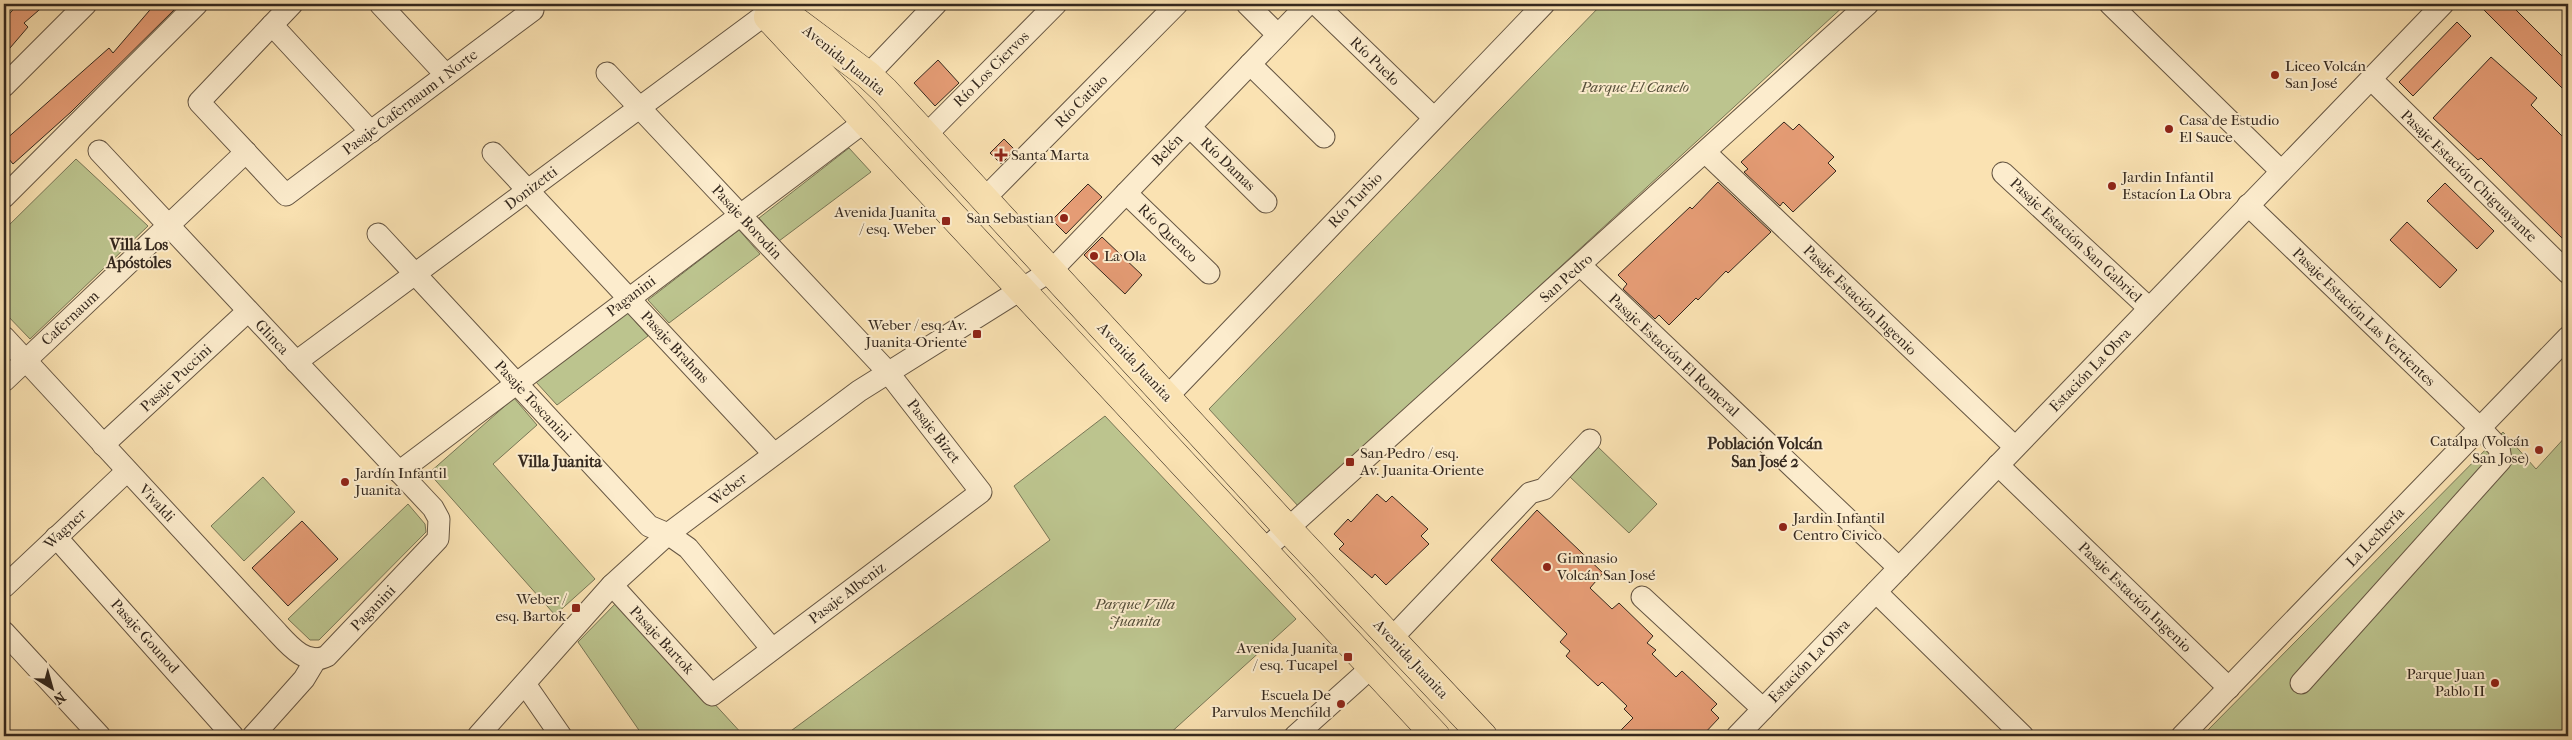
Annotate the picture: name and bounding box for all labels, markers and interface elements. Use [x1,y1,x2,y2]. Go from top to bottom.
street label: Avenida Juanita [798,20,890,100]
street label: Río Los Ciervos [949,27,1033,111]
street label: Río Puelo [1346,33,1404,89]
street label: Pasaje Cafernaum 1 Norte [339,45,482,159]
place label: Liceo Volcán San José [2285,57,2366,92]
marker: Liceo Volcán San José [2269,69,2281,81]
street label: Río Catiao [1051,71,1111,131]
park label: Parque El Canelo [1580,78,1689,96]
street label: Pasaje Estación Chiguayante [2397,106,2541,246]
place label: Casa de Estudio El Sauce [2179,111,2279,146]
marker: Casa de Estudio El Sauce [2163,123,2175,135]
street label: Belén [1148,130,1187,170]
street label: Río Damas [1197,133,1260,195]
place label: Santa Marta [1011,146,1090,164]
marker: Santa Marta [995,149,1007,161]
street label: Donizetti [501,162,561,214]
street label: Río Turbio [1324,168,1386,232]
place label: Jardin Infantil Estacíon La Obra [2121,168,2233,203]
street label: Pasaje Estación San Gabriel [2006,174,2146,306]
marker: Jardin Infantil Estacíon La Obra [2106,180,2118,192]
street label: Pasaje Borodin [708,181,786,263]
street label: Río Quenco [1134,200,1202,266]
place label: Avenida Juanita / esq. Weber [833,203,937,238]
place label: San Sebastian [966,209,1054,227]
marker: San Sebastian [1058,212,1070,224]
marker: Avenida Juanita / esq. Weber [940,215,952,227]
district label: Villa Los Apóstoles [106,235,172,273]
street label: Pasaje Estación Ingenio [1800,241,1921,359]
street label: Pasaje Estación Las Vertientes [2289,244,2440,390]
place label: La Ola [1104,247,1147,265]
street label: San Pedro [1536,249,1596,306]
marker: La Ola [1088,250,1100,262]
street label: Paganini [603,271,660,320]
street label: Cafernaum [37,286,103,349]
street label: Pasaje Estación El Romeral [1605,290,1743,420]
street label: Pasaje Brahms [637,307,713,387]
street label: Glinca [251,316,293,359]
place label: Weber / esq. Av. Juanita-Oriente [865,316,968,351]
street label: Avenida Juanita [1093,318,1177,406]
street label: Estación La Obra [2045,324,2135,416]
marker: Weber / esq. Av. Juanita-Oriente [971,328,983,340]
street label: Pasaje Puccini [137,340,216,416]
street label: Pasaje Toscanini [491,357,576,446]
street label: Pasaje Bizet [903,395,965,467]
place label: Catalpa (Volcán San Jose) [2430,432,2529,467]
district label: Población Volcán San José 2 [1707,434,1823,472]
place label: San Pedro / esq. Av. Juanita-Oriente [1359,444,1484,479]
marker: Catalpa (Volcán San Jose) [2533,444,2545,456]
district label: Villa Juanita [517,452,603,472]
marker: San Pedro / esq. Av. Juanita-Oriente [1344,456,1356,468]
place label: Jardín Infantil Juanita [354,464,447,499]
street label: Weber [705,469,751,510]
marker: Jardín Infantil Juanita [339,476,351,488]
street label: Vivaldi [134,480,179,526]
street label: La Lechería [2342,503,2409,571]
street label: Wagner [39,505,90,554]
place label: Jardin Infantil Centro Civico [1792,509,1885,544]
marker: Jardin Infantil Centro Civico [1777,521,1789,533]
street label: Pasaje Estación Ingenio [2075,538,2196,656]
place label: Gimnasio Volcán San José [1556,549,1656,584]
street label: Pasaje Albeniz [805,558,889,628]
marker: Gimnasio Volcán San José [1541,561,1553,573]
street label: Paganini [347,581,400,635]
place label: Weber / esq. Bartok [495,590,567,625]
street label: Pasaje Gounod [107,595,184,677]
park label: Parque Villa Juanita [1094,595,1175,630]
marker: Weber / esq. Bartok [570,602,582,614]
street label: Pasaje Bartok [626,602,698,678]
street label: Avenida Juanita [1369,615,1453,703]
street label: Estación La Obra [1764,615,1854,707]
place label: Avenida Juanita / esq. Tucapel [1235,639,1339,674]
marker: Avenida Juanita / esq. Tucapel [1342,651,1354,663]
north arrow [28,662,78,712]
place label: Parque Juan Pablo II [2406,665,2485,700]
marker: Parque Juan Pablo II [2489,677,2501,689]
place label: Escuela De Parvulos Menchild [1211,686,1332,721]
text: N [50,688,69,708]
marker: Escuela De Parvulos Menchild [1335,698,1347,710]

